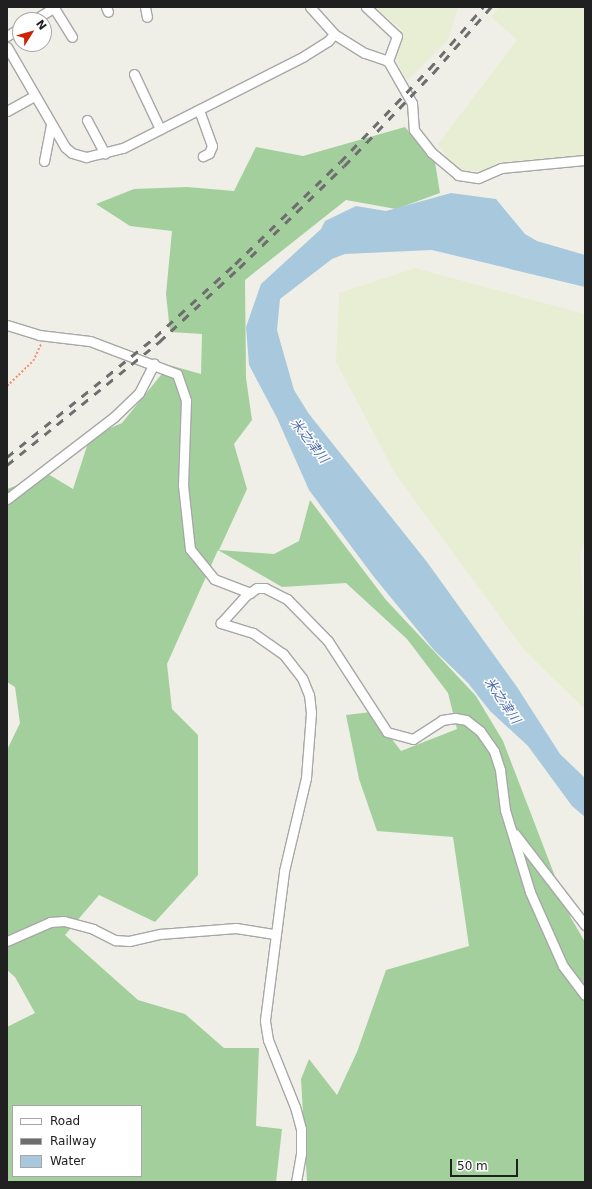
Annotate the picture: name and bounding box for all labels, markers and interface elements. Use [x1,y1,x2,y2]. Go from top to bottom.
north arrow [12,12,52,52]
text: N [33,17,49,33]
water label: 米之津川 [287,416,331,466]
water label: 米之津川 [481,675,523,727]
legend [12,1105,142,1177]
text: Road [50,1114,80,1128]
text: Railway [50,1134,96,1148]
scale bar [452,1151,520,1177]
text: Water [50,1154,85,1168]
text: 50 m [457,1159,488,1173]

